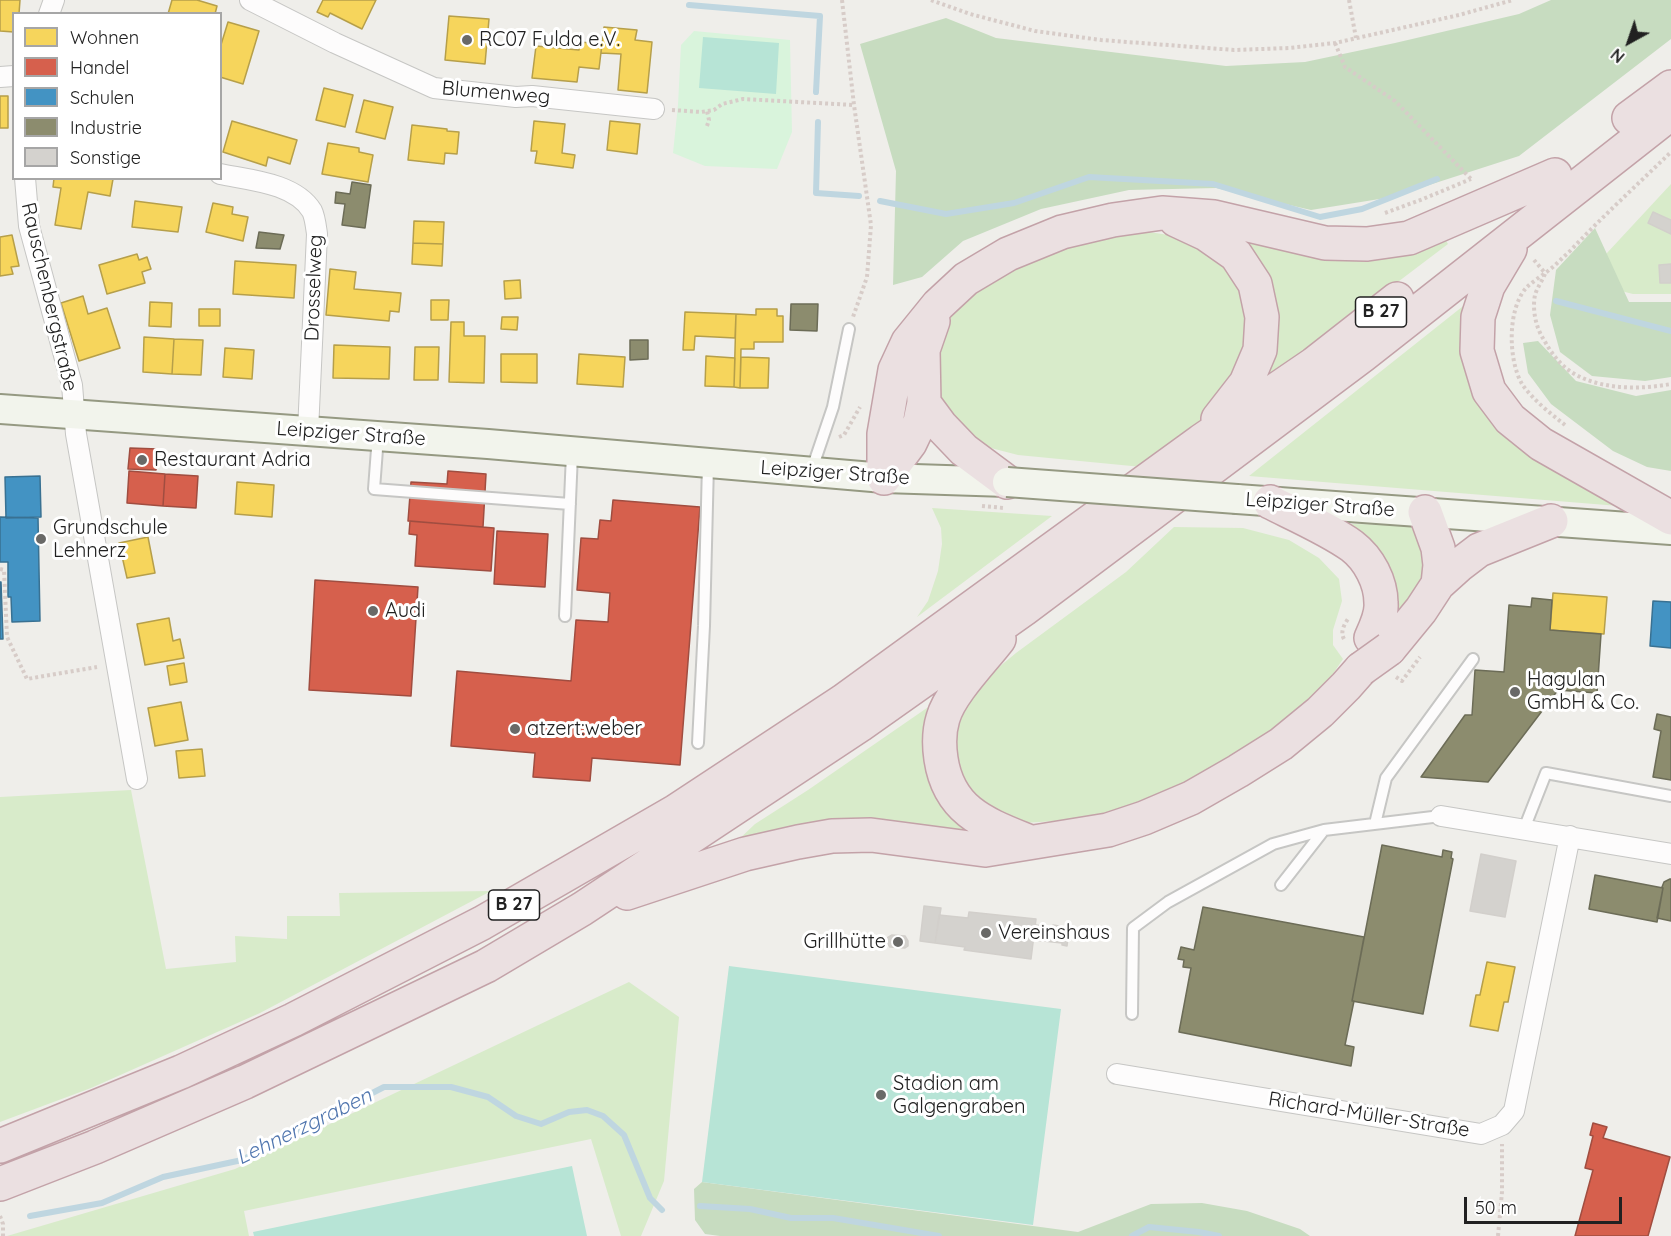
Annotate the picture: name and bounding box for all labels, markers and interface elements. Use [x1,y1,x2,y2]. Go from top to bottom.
legend [12,12,222,180]
north arrow [1599,12,1659,72]
text: Wohnen [70,26,139,49]
place label: RC07 Fulda e.V. [479,28,620,52]
marker: RC07 Fulda e.V. [460,33,474,47]
text: N [1607,44,1628,67]
text: Handel [70,56,130,79]
street label: Blumenweg [441,76,551,110]
text: Schulen [70,86,134,109]
text: Industrie [70,116,142,139]
text: Sonstige [70,146,141,169]
street label: Rauschenbergstraße [16,200,82,394]
street label: Drosselweg [300,234,328,342]
road number: B 27 [1356,297,1406,327]
street label: Leipziger Straße [276,417,426,451]
place label: Restaurant Adria [154,448,311,472]
marker: Restaurant Adria [135,453,149,467]
street label: Leipziger Straße [760,456,910,490]
street label: Leipziger Straße [1245,488,1395,522]
place label: Grundschule Lehnerz [53,516,168,563]
marker: Grundschule Lehnerz [34,532,48,546]
place label: Audi [385,599,426,623]
marker: Audi [366,604,380,618]
place label: Hagulan GmbH & Co. [1527,668,1639,715]
marker: Hagulan GmbH & Co. [1508,685,1522,699]
place label: atzert:weber [527,717,642,741]
marker: atzert:weber [508,722,522,736]
road number: B 27 [488,890,540,920]
place label: Vereinshaus [998,921,1110,945]
marker: Vereinshaus [979,926,993,940]
place label: Grillhütte [803,930,886,954]
marker: Grillhütte [891,935,905,949]
place label: Stadion am Galgengraben [893,1072,1026,1119]
water label: Lehnerzgraben [232,1083,376,1171]
street label: Richard-Müller-Straße [1267,1087,1471,1143]
marker: Stadion am Galgengraben [874,1088,888,1102]
scale bar [1467,1185,1624,1223]
text: 50 m [1475,1196,1517,1219]

